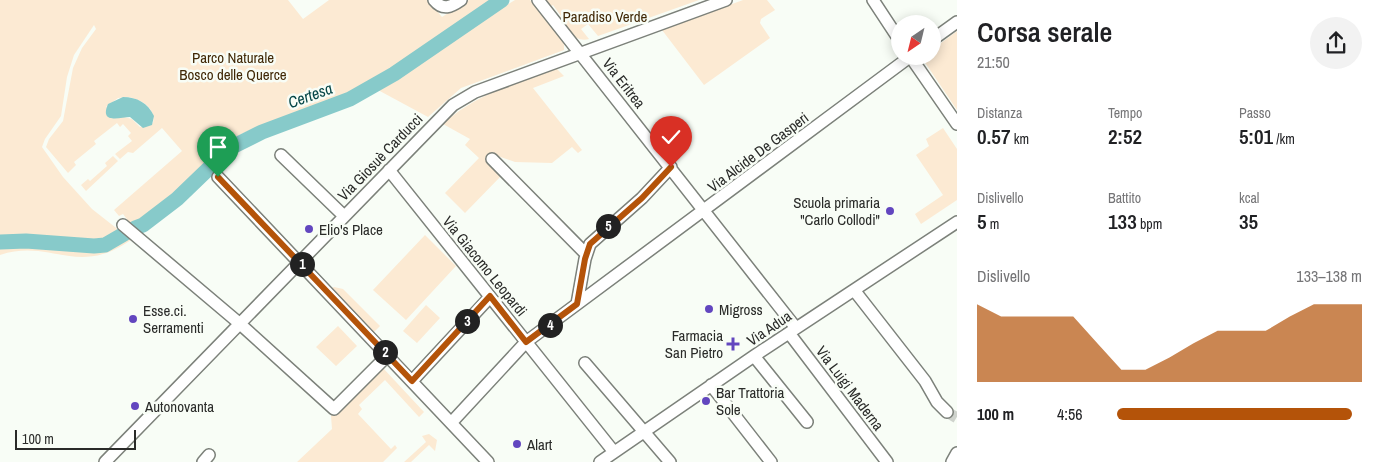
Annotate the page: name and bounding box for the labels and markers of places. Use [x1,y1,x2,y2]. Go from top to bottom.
pin [650,116,692,167]
pin [197,126,239,177]
place label: Scuola primaria "Carlo Collodi" [793,192,880,230]
marker: Scuola primaria "Carlo Collodi" [884,205,896,217]
pin: 5 [596,214,620,238]
place label: Elio's Place [319,219,383,240]
marker: Elio's Place [303,223,315,235]
pin: 1 [290,252,314,276]
place label: Migross [719,299,763,320]
place label: Esse.ci. Serramenti [143,300,204,338]
marker: Migross [703,303,715,315]
pin: 3 [454,308,480,334]
pin: 4 [538,312,562,338]
marker: Esse.ci. Serramenti [127,313,139,325]
place label: Farmacia San Pietro [665,325,723,363]
marker: Farmacia San Pietro [727,338,739,350]
pin: 2 [372,340,398,364]
place label: Bar Trattoria Sole [716,382,785,420]
marker: Bar Trattoria Sole [700,395,712,407]
place label: Autonovanta [144,396,214,417]
marker: Autonovanta [129,400,141,412]
place label: Alart [526,434,553,455]
marker: Alart [511,438,523,450]

